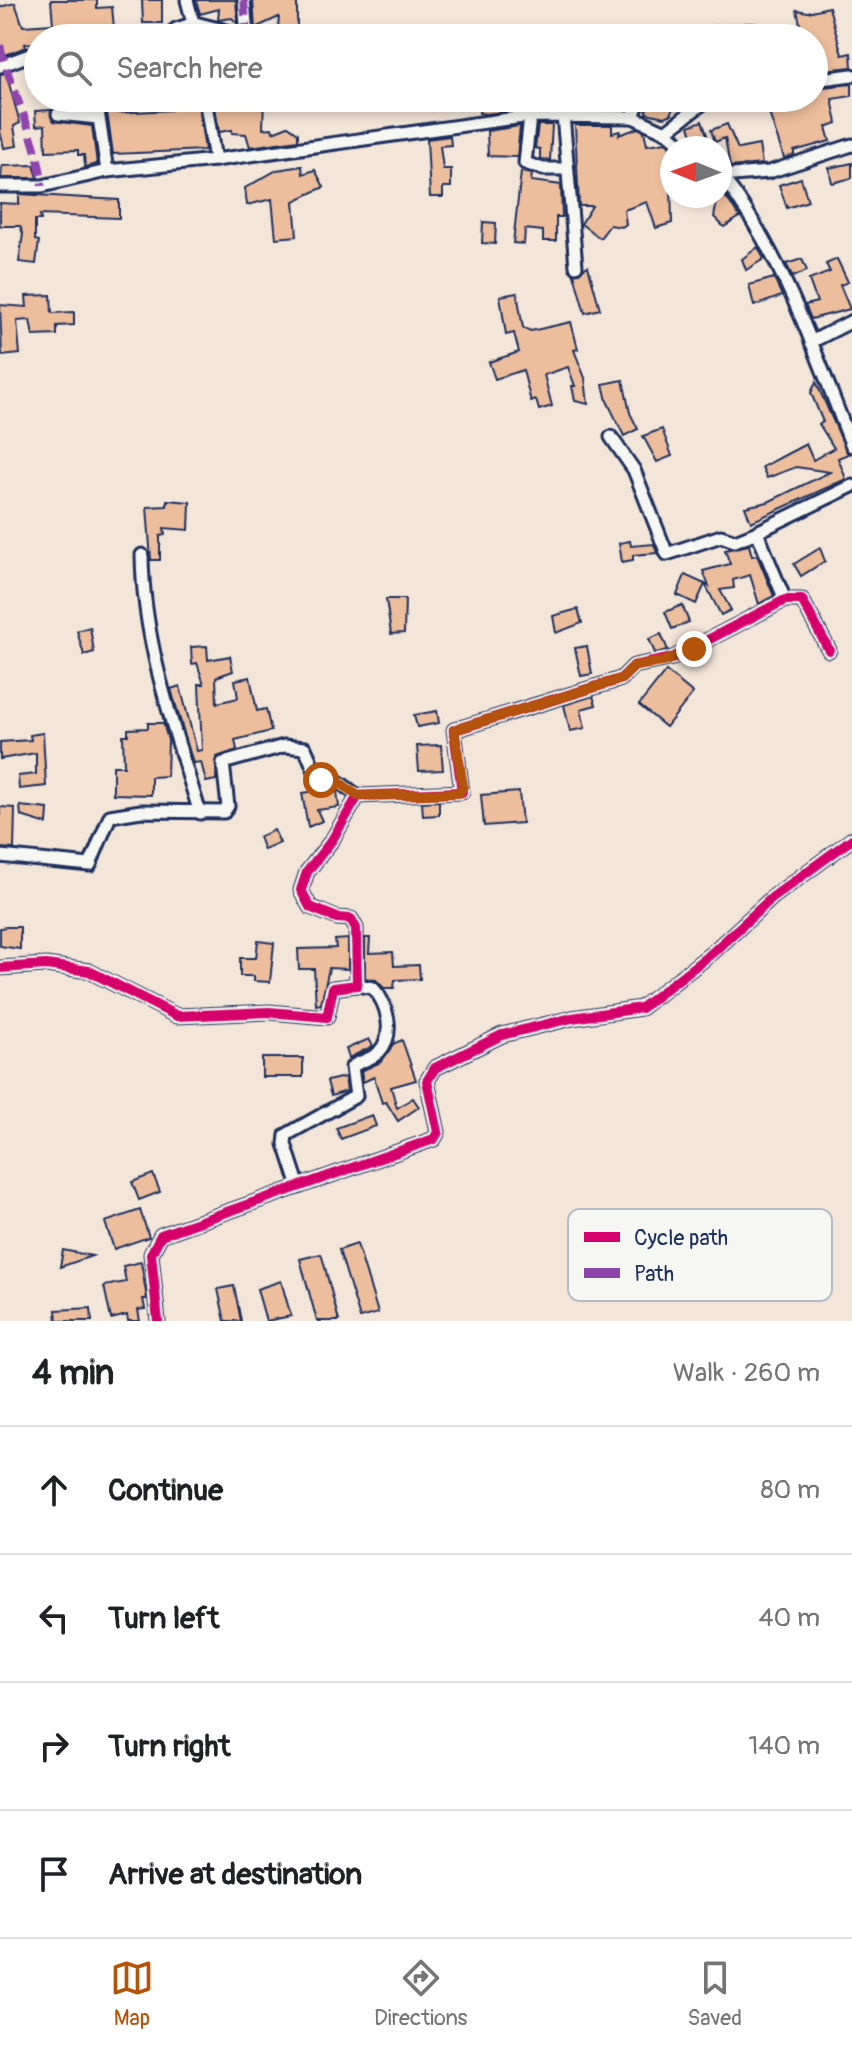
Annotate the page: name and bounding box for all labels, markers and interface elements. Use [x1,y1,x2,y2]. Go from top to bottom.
search box [24,24,828,112]
icon: search [52,46,96,90]
text: Search here [116,50,263,87]
north arrow [660,136,732,208]
route end [676,631,712,667]
route start [303,762,339,798]
legend [568,1209,832,1301]
text: Cycle path [634,1224,728,1252]
text: Path [634,1260,674,1288]
text: 4 min [32,1352,114,1395]
text: Walk · 260 m [673,1357,820,1389]
icon: ahead [32,1468,76,1512]
text: Continue [108,1472,223,1509]
text: 80 m [760,1474,820,1506]
icon: left [32,1596,76,1640]
text: Turn left [108,1600,219,1637]
text: 40 m [758,1602,820,1634]
icon: right [32,1724,76,1768]
text: Turn right [108,1728,231,1765]
text: 140 m [748,1730,820,1762]
icon: arrive [32,1852,76,1896]
text: Arrive at destination [108,1856,362,1893]
tab: Map [110,1956,154,2032]
tab: Directions [374,1956,467,2032]
tab: Saved [687,1956,742,2032]

